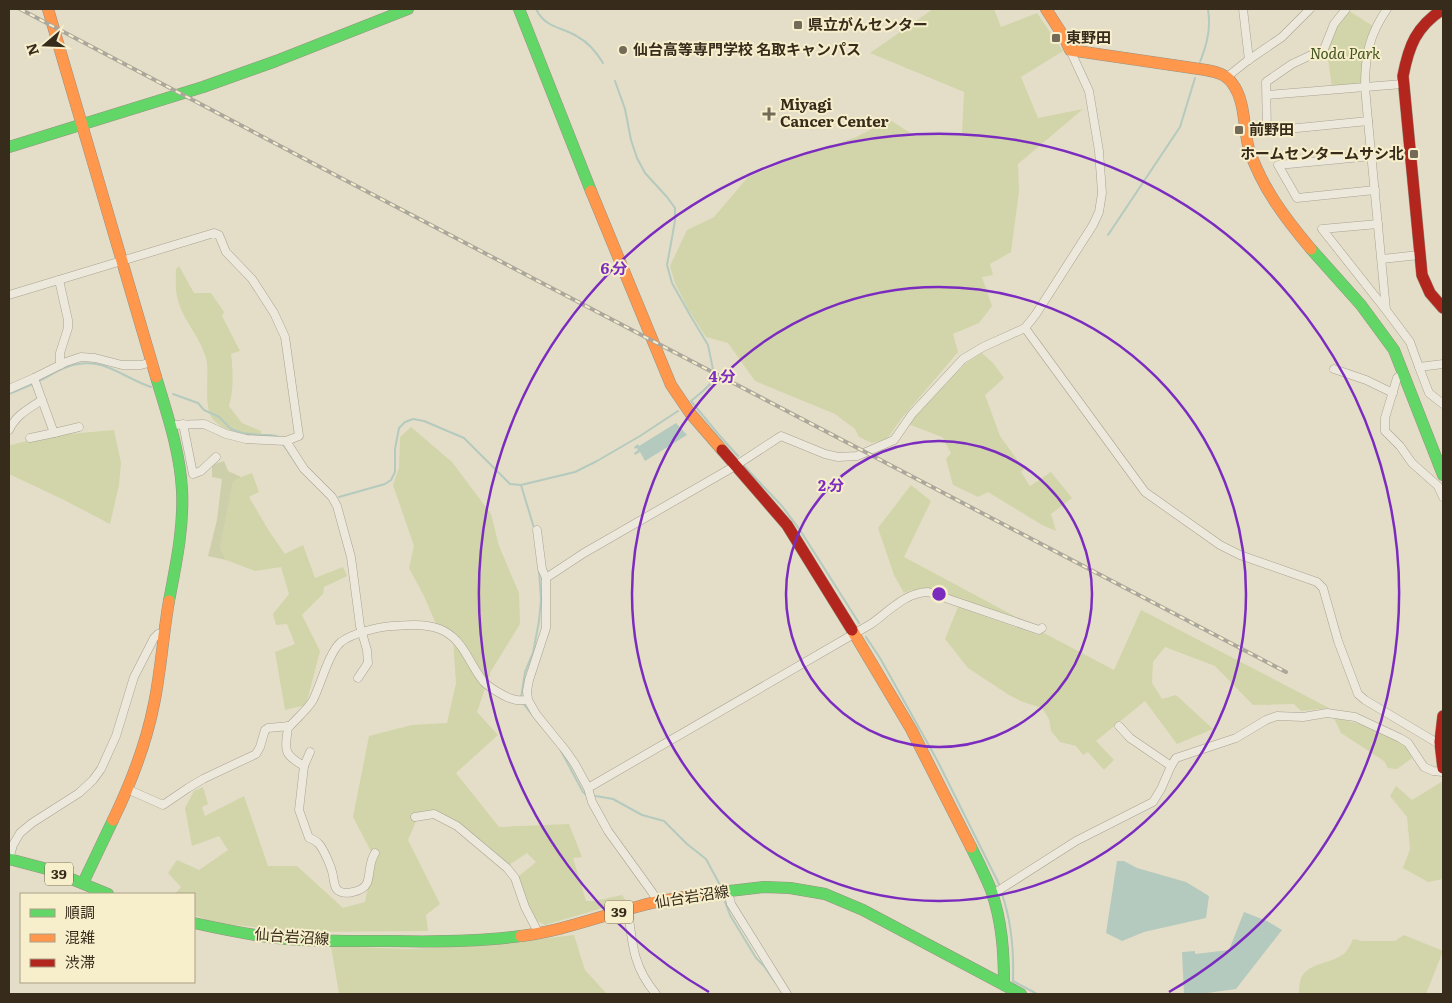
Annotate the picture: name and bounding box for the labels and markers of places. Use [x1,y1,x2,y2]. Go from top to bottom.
place label: 県立がんセンター [808,12,928,35]
marker: 県立がんセンター [792,19,804,31]
place label: 東野田 [1066,25,1111,48]
marker: 東野田 [1050,32,1062,44]
place label: 仙台高等専門学校 名取キャンパス [633,37,861,60]
marker: 仙台高等専門学校 名取キャンパス [617,44,629,56]
place label: Miyagi Cancer Center [780,92,889,132]
marker: Miyagi Cancer Center [762,107,776,121]
place label: 前野田 [1249,117,1294,140]
marker: 前野田 [1233,124,1245,136]
place label: ホームセンタームサシ北 [1240,141,1404,164]
marker: ホームセンタームサシ北 [1408,148,1420,160]
centre of rings [930,585,948,603]

